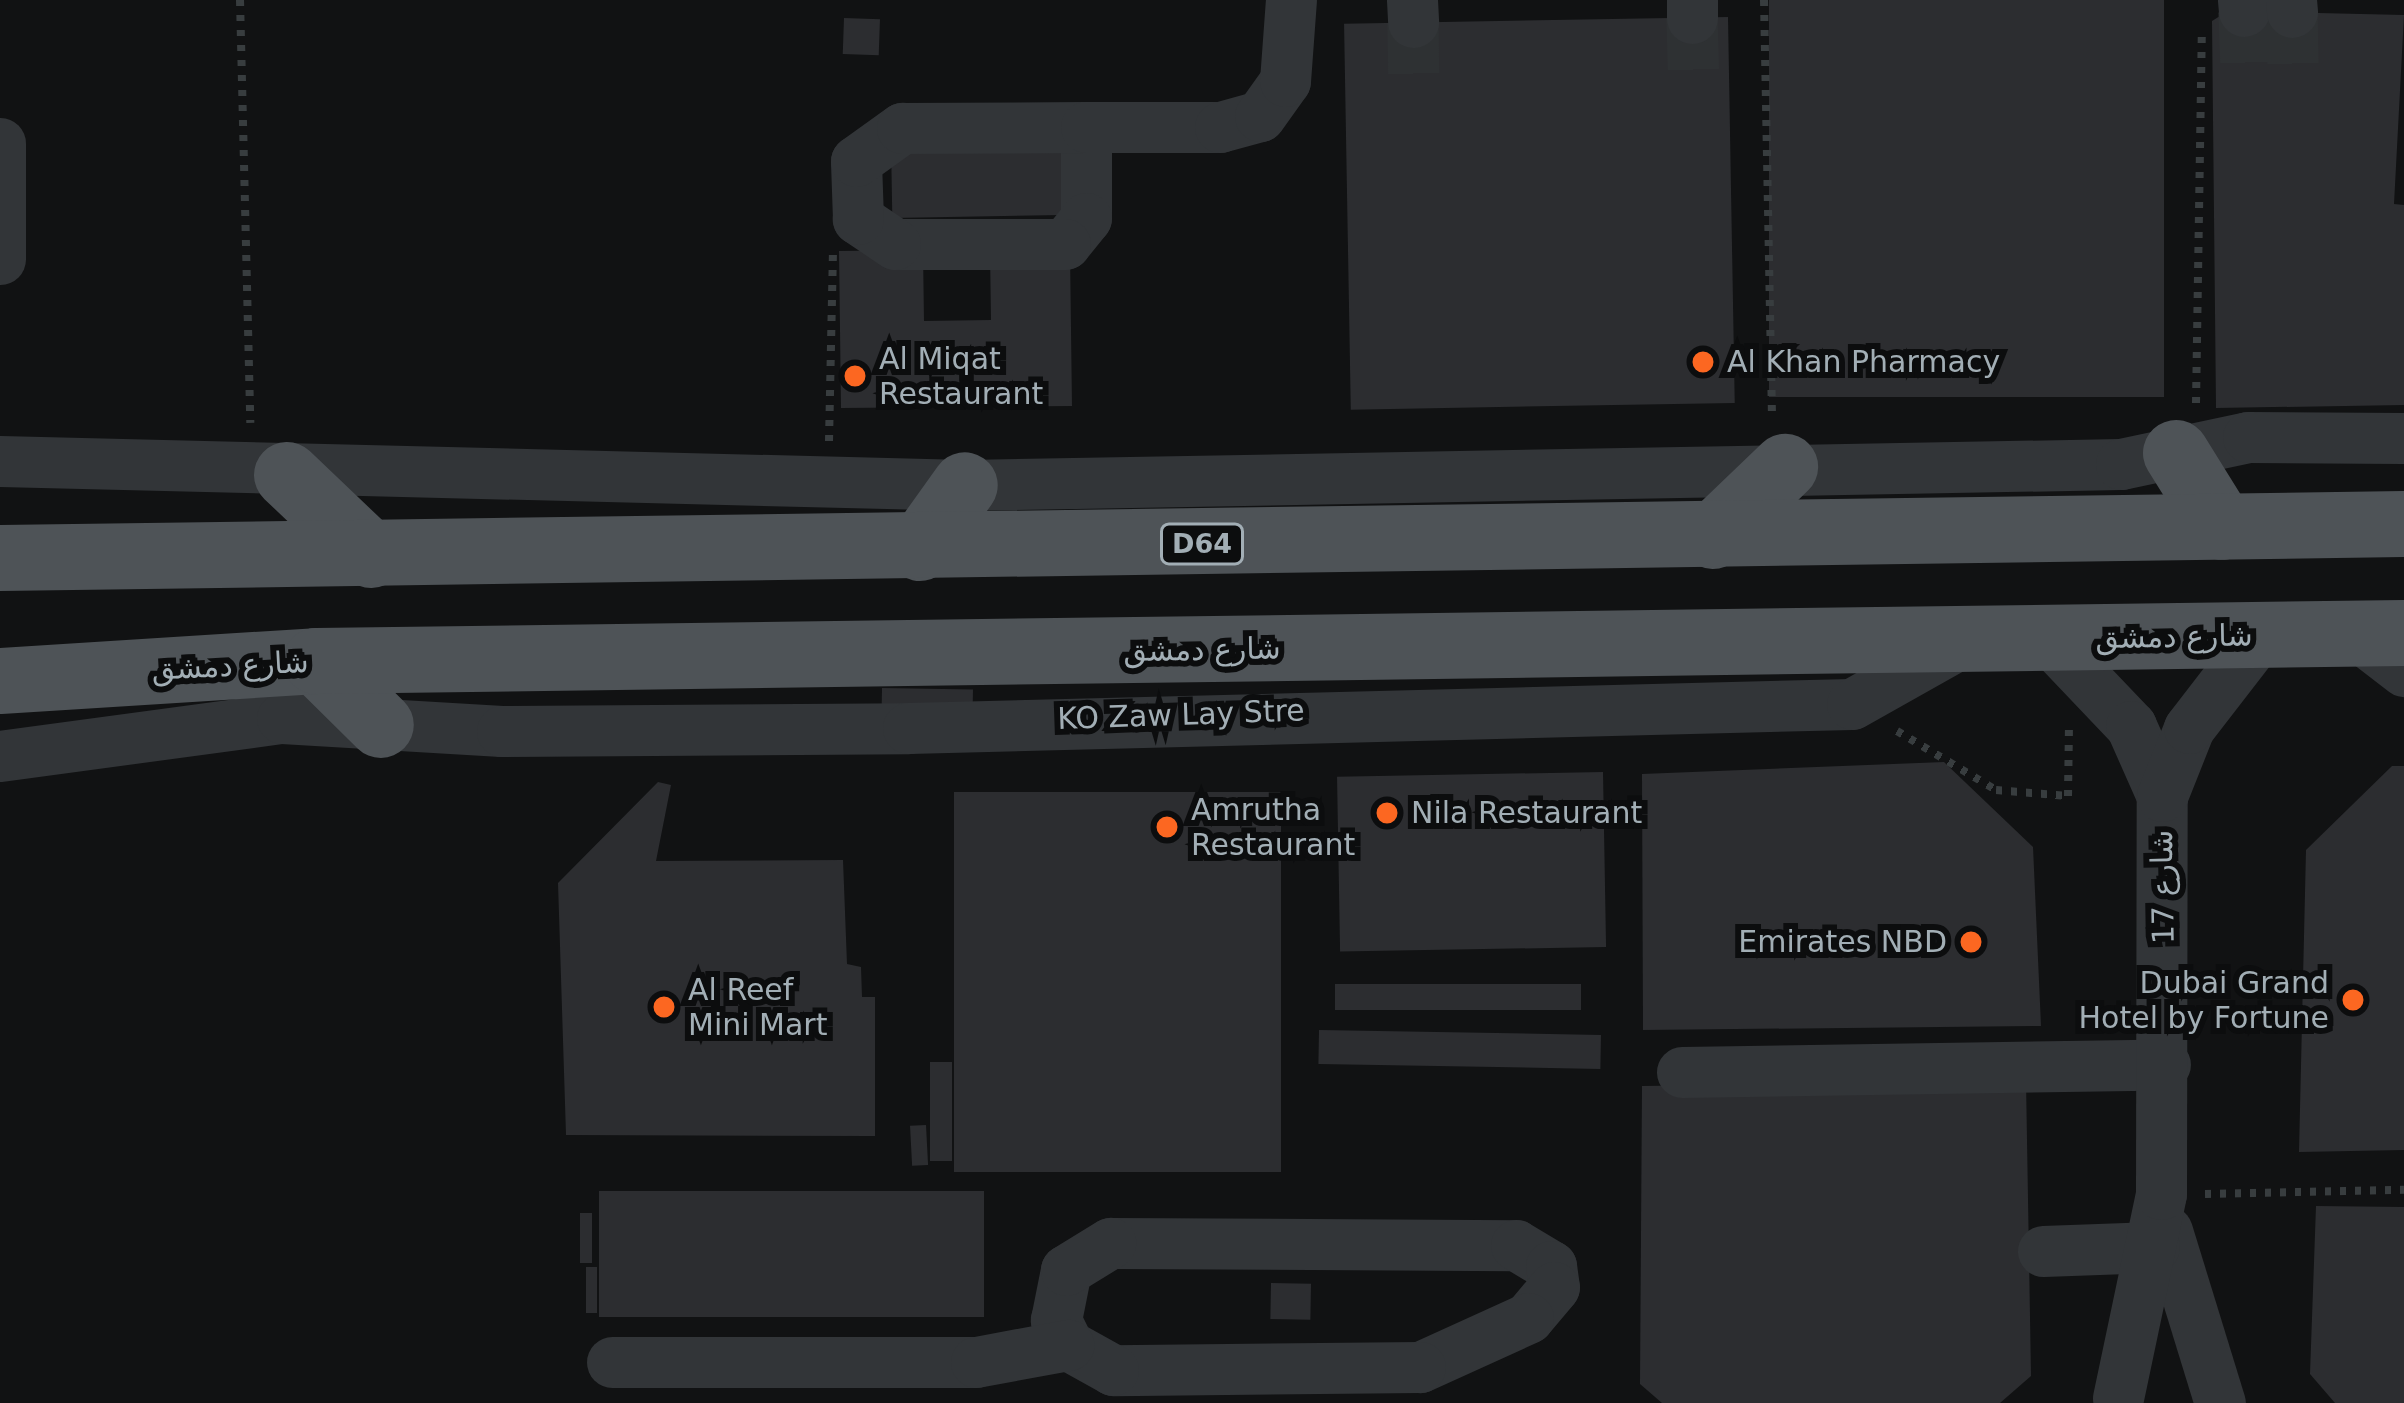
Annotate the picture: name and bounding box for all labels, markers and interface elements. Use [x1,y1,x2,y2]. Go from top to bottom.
place label: Al Miqat Restaurant [879,341,1043,412]
place label: Al Khan Pharmacy [1727,344,2000,380]
marker: Al Khan Pharmacy [1690,349,1716,375]
marker: Al Miqat Restaurant [842,363,868,389]
road number: D64 [1160,523,1244,565]
street label: شارع دمشق [2095,618,2253,656]
street label: شارع دمشق [1123,631,1281,669]
street label: شارع دمشق [150,644,310,688]
street label: KO Zaw Lay Stre [1057,693,1305,737]
place label: Amrutha Restaurant [1191,792,1355,862]
place label: Nila Restaurant [1411,795,1642,831]
marker: Nila Restaurant [1374,800,1400,826]
marker: Amrutha Restaurant [1154,814,1180,840]
street label: شارع 17 [2144,830,2182,944]
place label: Emirates NBD [1738,924,1947,960]
marker: Emirates NBD [1958,929,1984,955]
place label: Dubai Grand Hotel by Fortune [2079,965,2329,1036]
place label: Al Reef Mini Mart [688,972,827,1042]
marker: Dubai Grand Hotel by Fortune [2340,987,2366,1013]
marker: Al Reef Mini Mart [651,994,677,1020]

